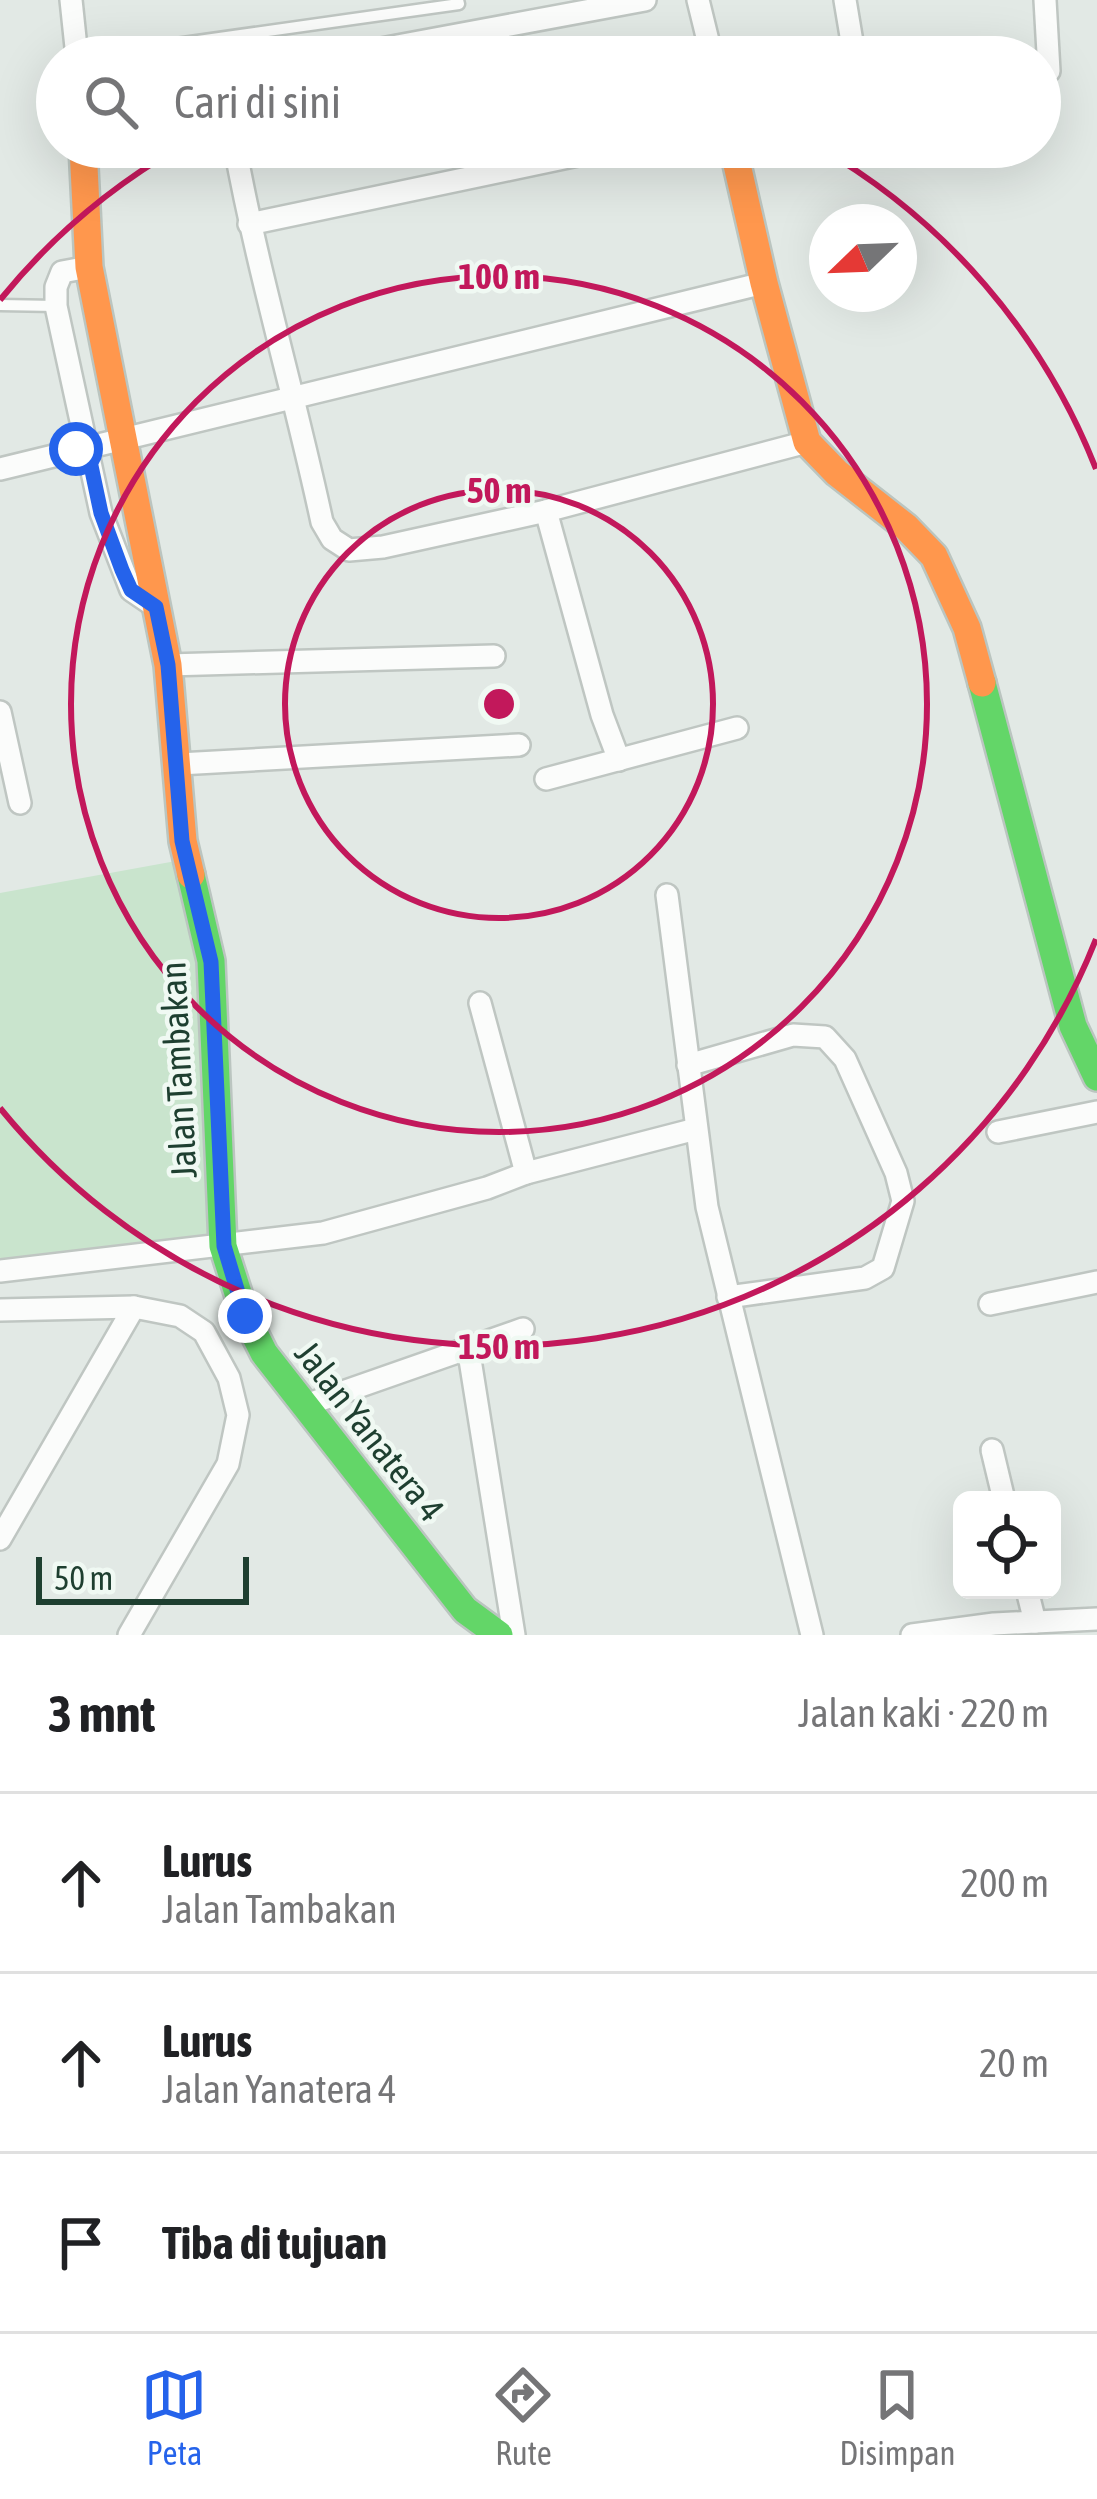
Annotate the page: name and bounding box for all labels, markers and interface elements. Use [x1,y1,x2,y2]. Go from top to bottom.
search box [36,36,1061,168]
icon: search [78,69,144,135]
text: Cari di sini [174,76,341,128]
north arrow [809,204,917,312]
text: 100 m [458,255,540,297]
route start [49,422,103,476]
text: 50 m [467,469,531,511]
centre of rings [478,683,520,725]
street label: Jalan Tambakan [151,961,205,1179]
route end [218,1289,272,1343]
text: 150 m [458,1325,540,1367]
street label: Jalan Yanatera 4 [287,1333,453,1529]
map controls [953,1491,1061,1599]
button: locate [953,1491,1061,1599]
scale bar [36,1551,249,1604]
text: 50 m [54,1559,113,1597]
text: 3 mnt [48,1684,155,1743]
text: Jalan kaki · 220 m [798,1691,1049,1735]
text: Lurus [162,1835,252,1887]
icon: ahead [48,1850,114,1916]
text: 200 m [961,1861,1049,1905]
text: Jalan Tambakan [162,1887,397,1931]
text: Lurus [162,2015,252,2067]
icon: ahead [48,2030,114,2096]
text: 20 m [979,2041,1049,2085]
text: Jalan Yanatera 4 [162,2067,397,2111]
icon: arrive [48,2210,114,2276]
text: Tiba di tujuan [162,2217,387,2269]
tab: Peta [141,2362,207,2472]
tab: Rute [490,2362,556,2472]
tab: Disimpan [839,2362,955,2472]

